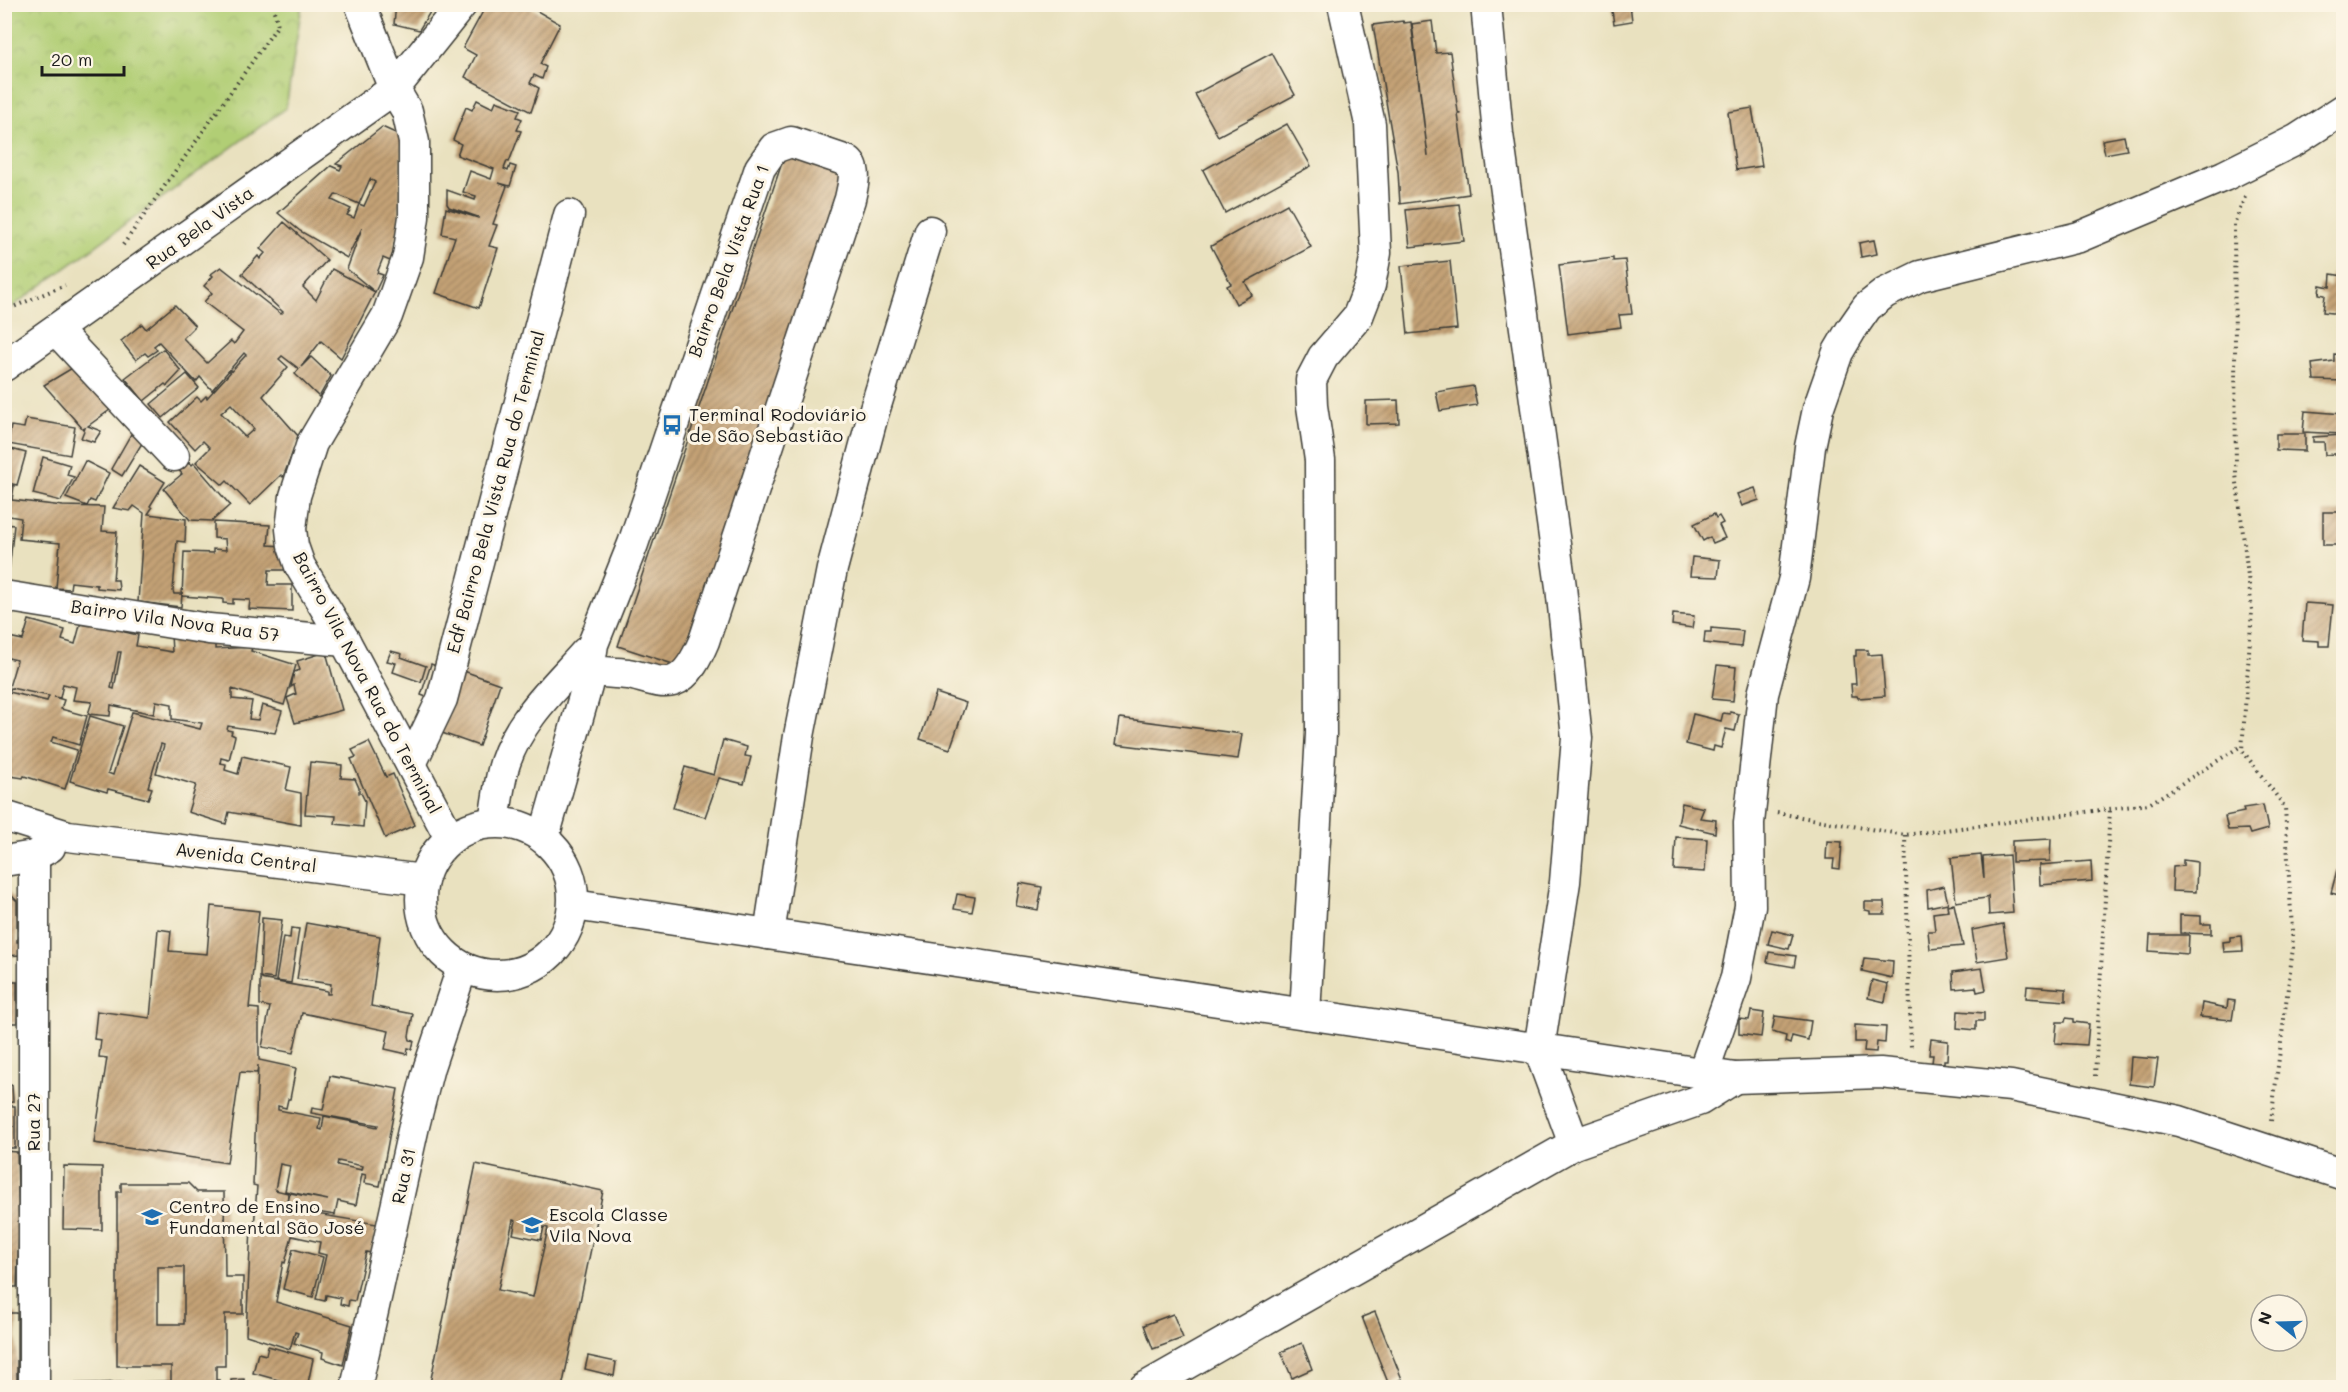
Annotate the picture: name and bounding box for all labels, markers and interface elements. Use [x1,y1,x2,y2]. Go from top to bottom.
scale bar [42,39,124,77]
text: 20 m [51,47,92,71]
street label: Bairro Bela Vista Rua 1 [682,161,774,360]
street label: Rua Bela Vista [141,180,258,274]
street label: Edf Bairro Bela Vista Rua do Terminal [440,328,550,656]
place label: Terminal Rodoviário de São Sebastião [689,402,867,447]
bus stop icon: Terminal Rodoviário de São Sebastião [660,413,684,437]
street label: Bairro Vila Nova Rua do Terminal [288,547,447,818]
street label: Bairro Vila Nova Rua 57 [69,593,281,647]
street label: Avenida Central [174,836,318,878]
street label: Rua 27 [21,1093,45,1151]
street label: Rua 31 [385,1145,421,1206]
place label: Centro de Ensino Fundamental São José [169,1194,365,1239]
place label: Escola Classe Vila Nova [549,1202,668,1247]
school or university icon: Centro de Ensino Fundamental São José [140,1205,164,1229]
school or university icon: Escola Classe Vila Nova [520,1213,544,1237]
north arrow [2249,1293,2309,1353]
text: N [2252,1309,2276,1327]

